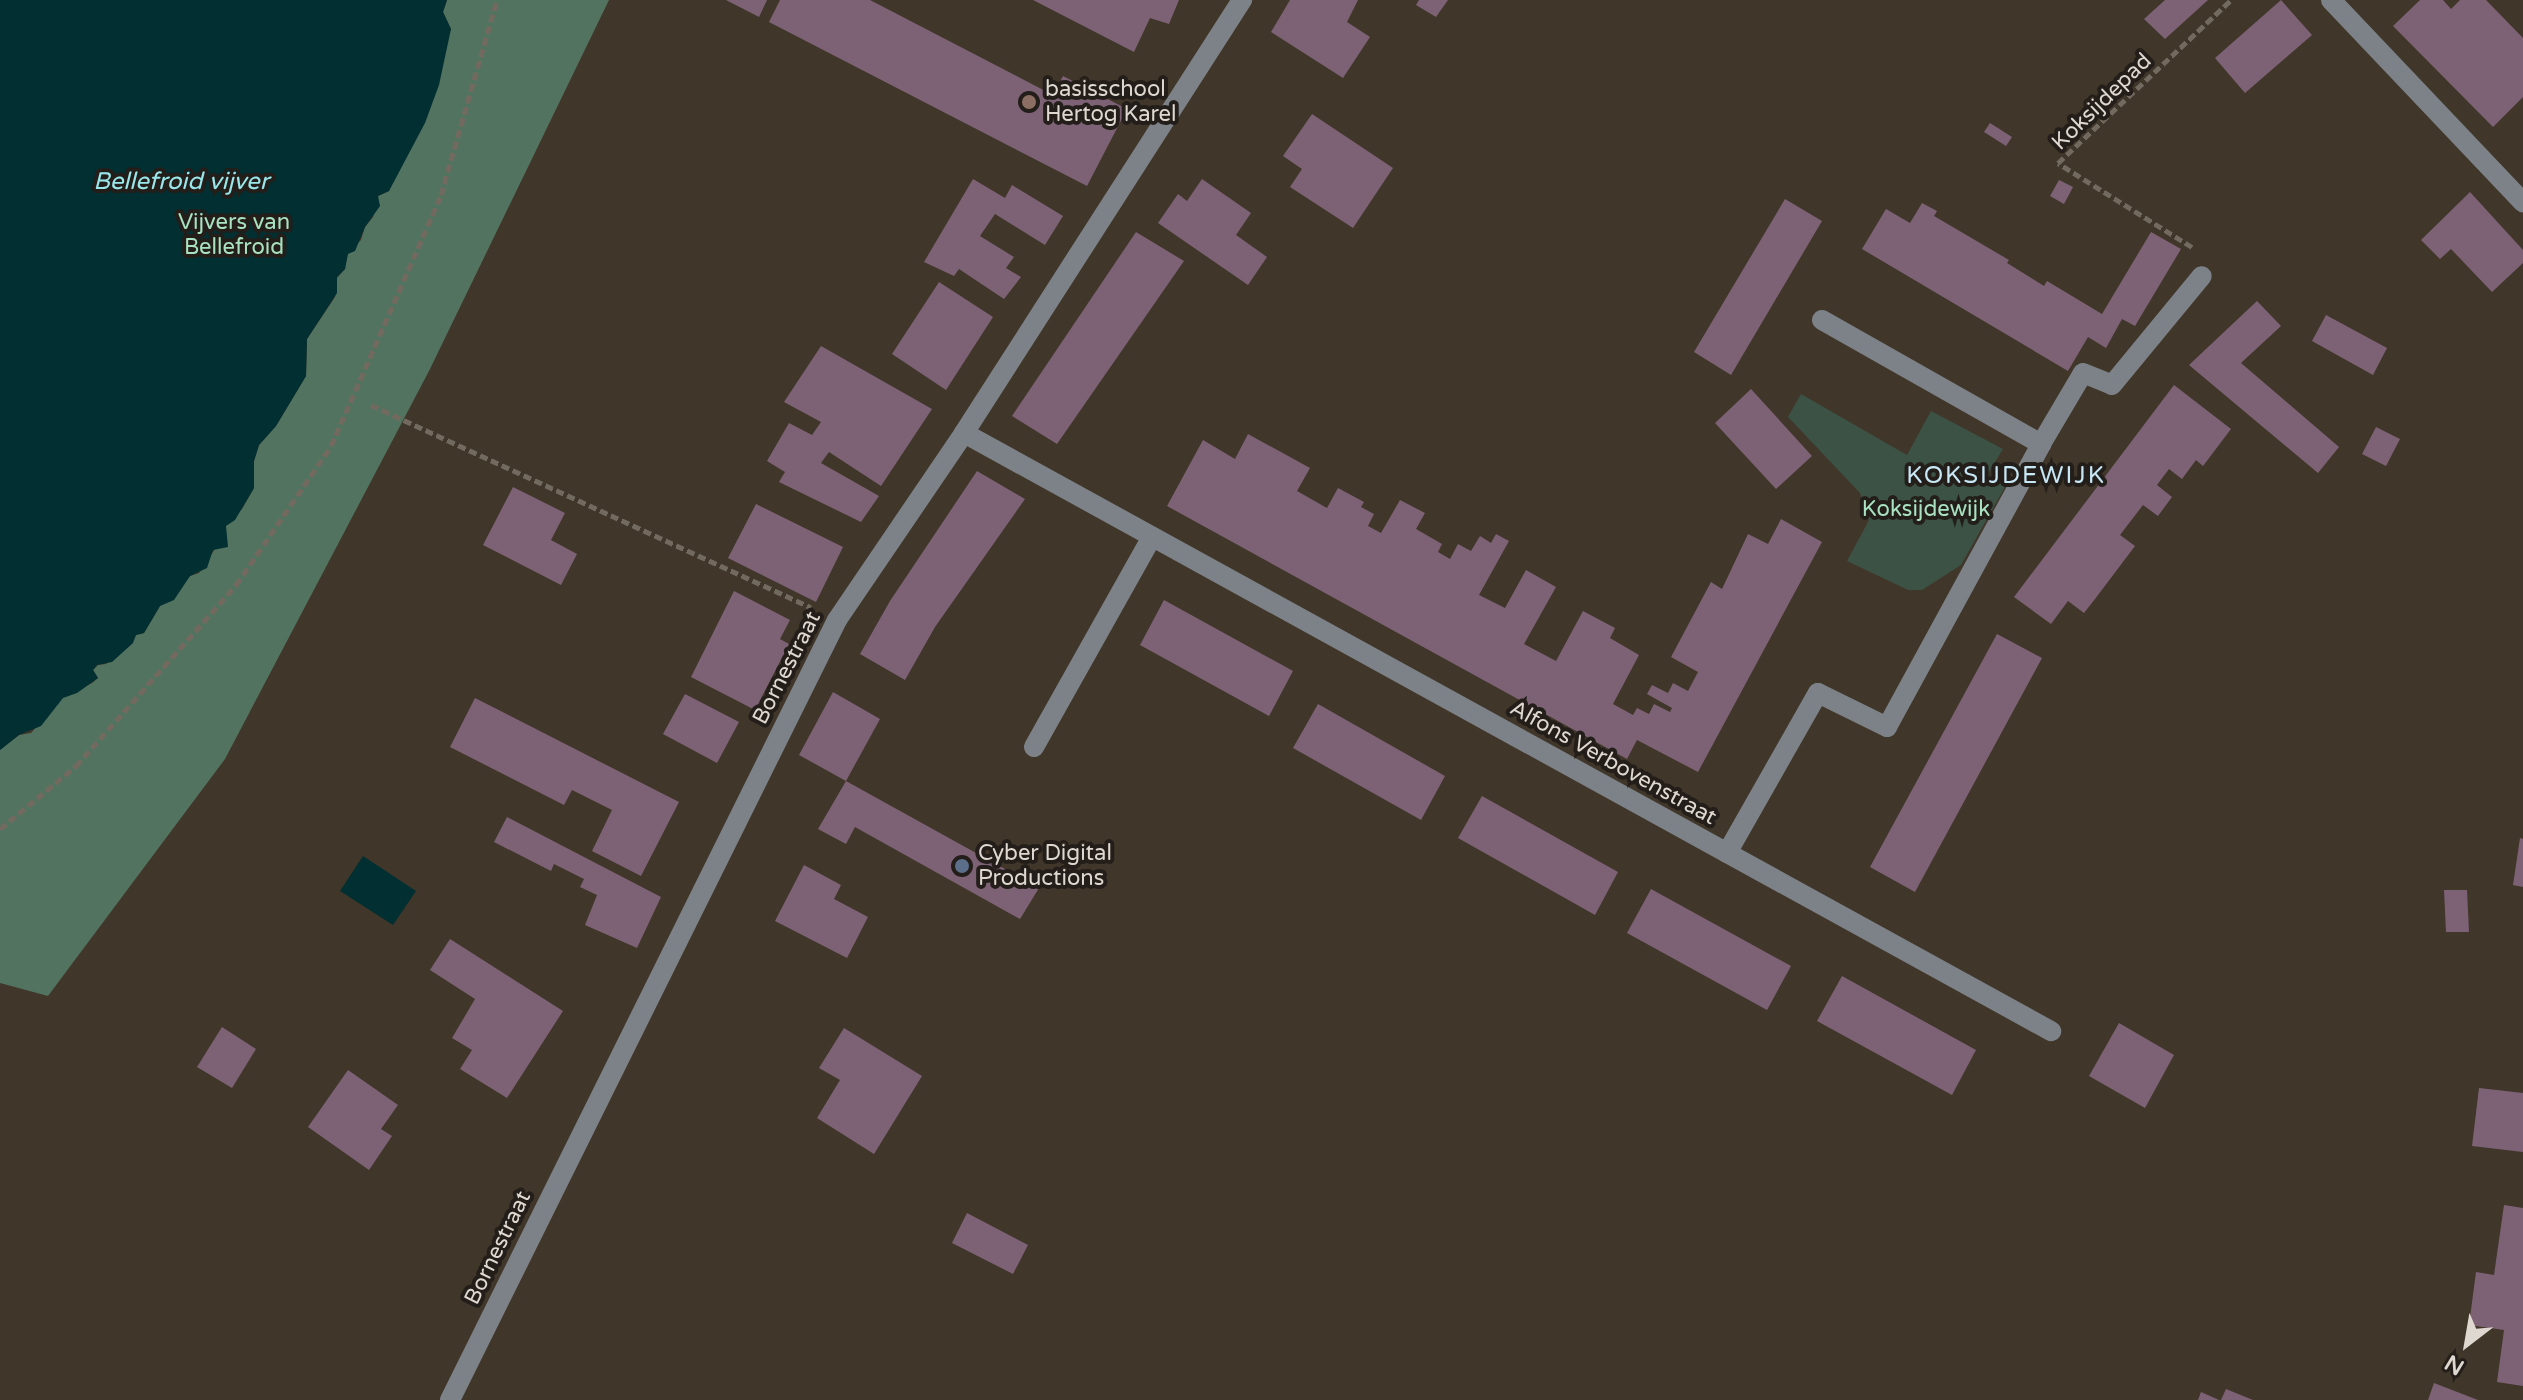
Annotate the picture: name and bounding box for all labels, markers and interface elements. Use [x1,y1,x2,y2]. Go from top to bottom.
street label: Koksijdepad [2047,48,2157,156]
place label: basisschool Hertog Karel [1045,76,1177,128]
marker: basisschool Hertog Karel [1020,93,1038,111]
water label: Bellefroid vijver [93,168,269,196]
park label: Vijvers van Bellefroid [178,209,290,260]
district label: KOKSIJDEWIJK [1906,462,2106,490]
park label: Koksijdewijk [1862,497,1990,523]
street label: Bornestraat [747,607,827,729]
street label: Alfons Verbovenstraat [1505,695,1721,831]
place label: Cyber Digital Productions [978,840,1112,892]
marker: Cyber Digital Productions [953,857,971,875]
street label: Bornestraat [459,1187,537,1309]
north arrow [2427,1304,2507,1384]
text: N [2440,1349,2469,1380]

